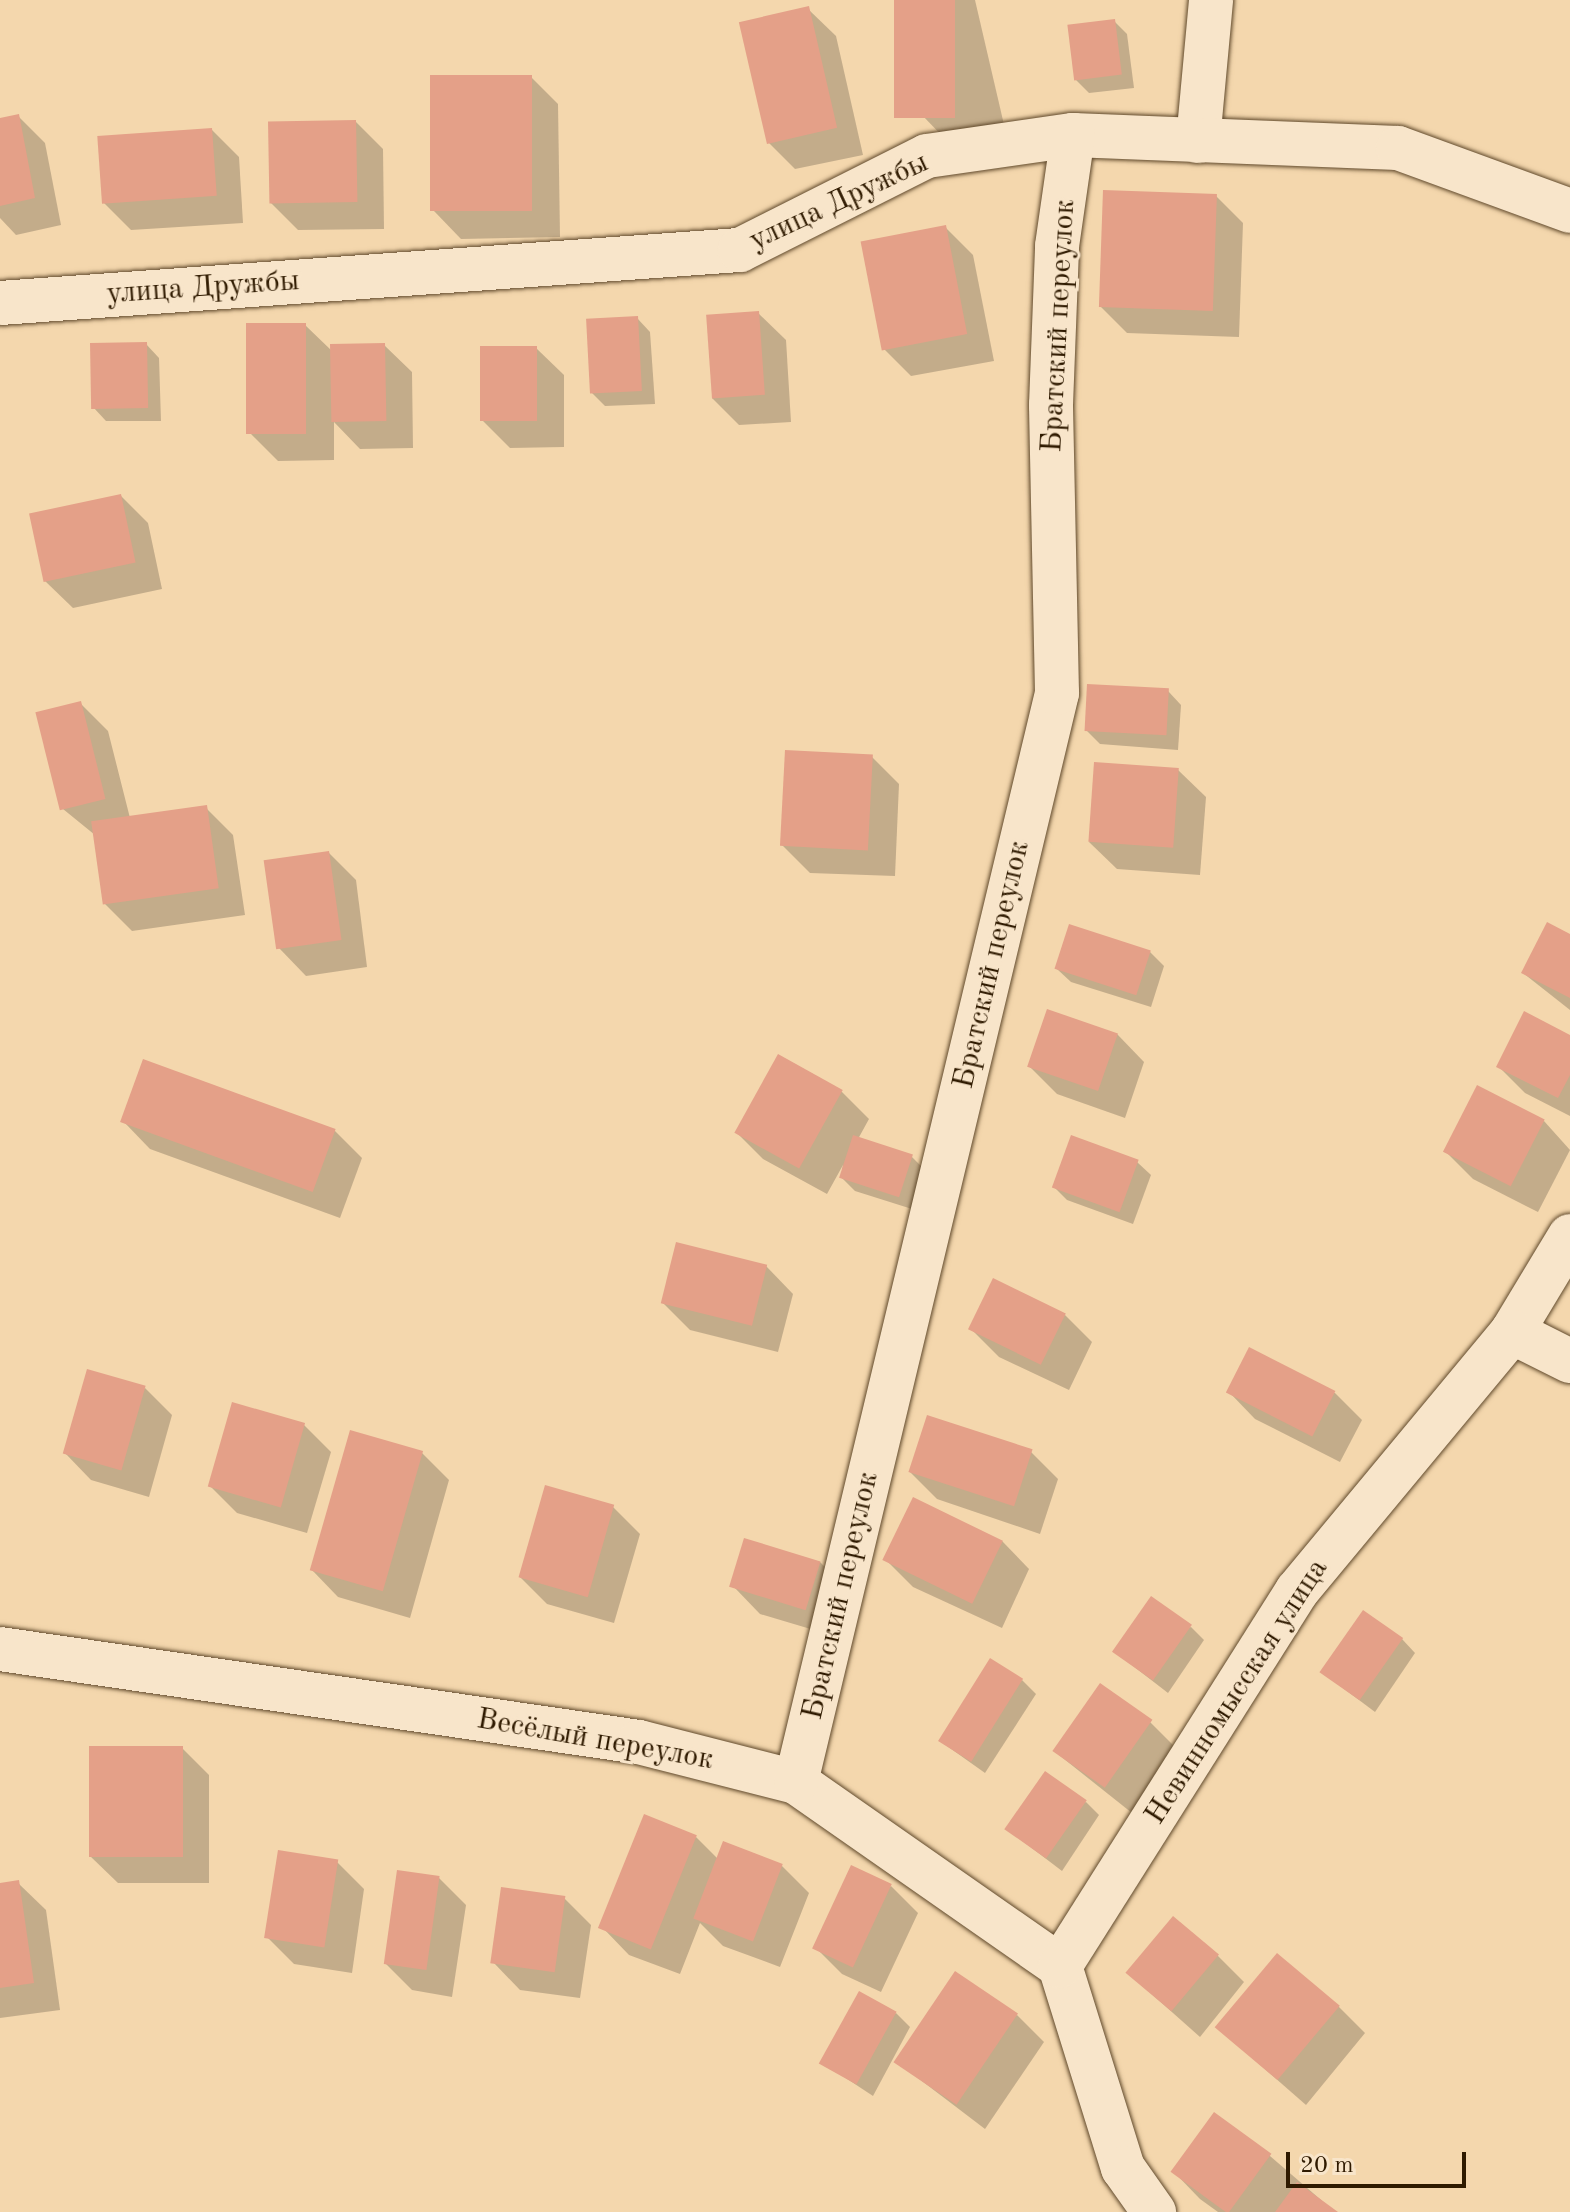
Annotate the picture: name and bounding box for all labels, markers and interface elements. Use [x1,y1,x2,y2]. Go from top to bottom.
street label: улица Дружбы [744,145,934,259]
street label: Братский переулок [1034,199,1084,453]
street label: улица Дружбы [105,263,301,313]
street label: Братский переулок [946,837,1038,1093]
street label: Братский переулок [795,1468,887,1724]
street label: Невинномысская улица [1138,1552,1336,1832]
street label: Весёлый переулок [474,1701,716,1779]
scale bar [1290,2136,1470,2186]
text: 20 m [1300,2154,1354,2178]

